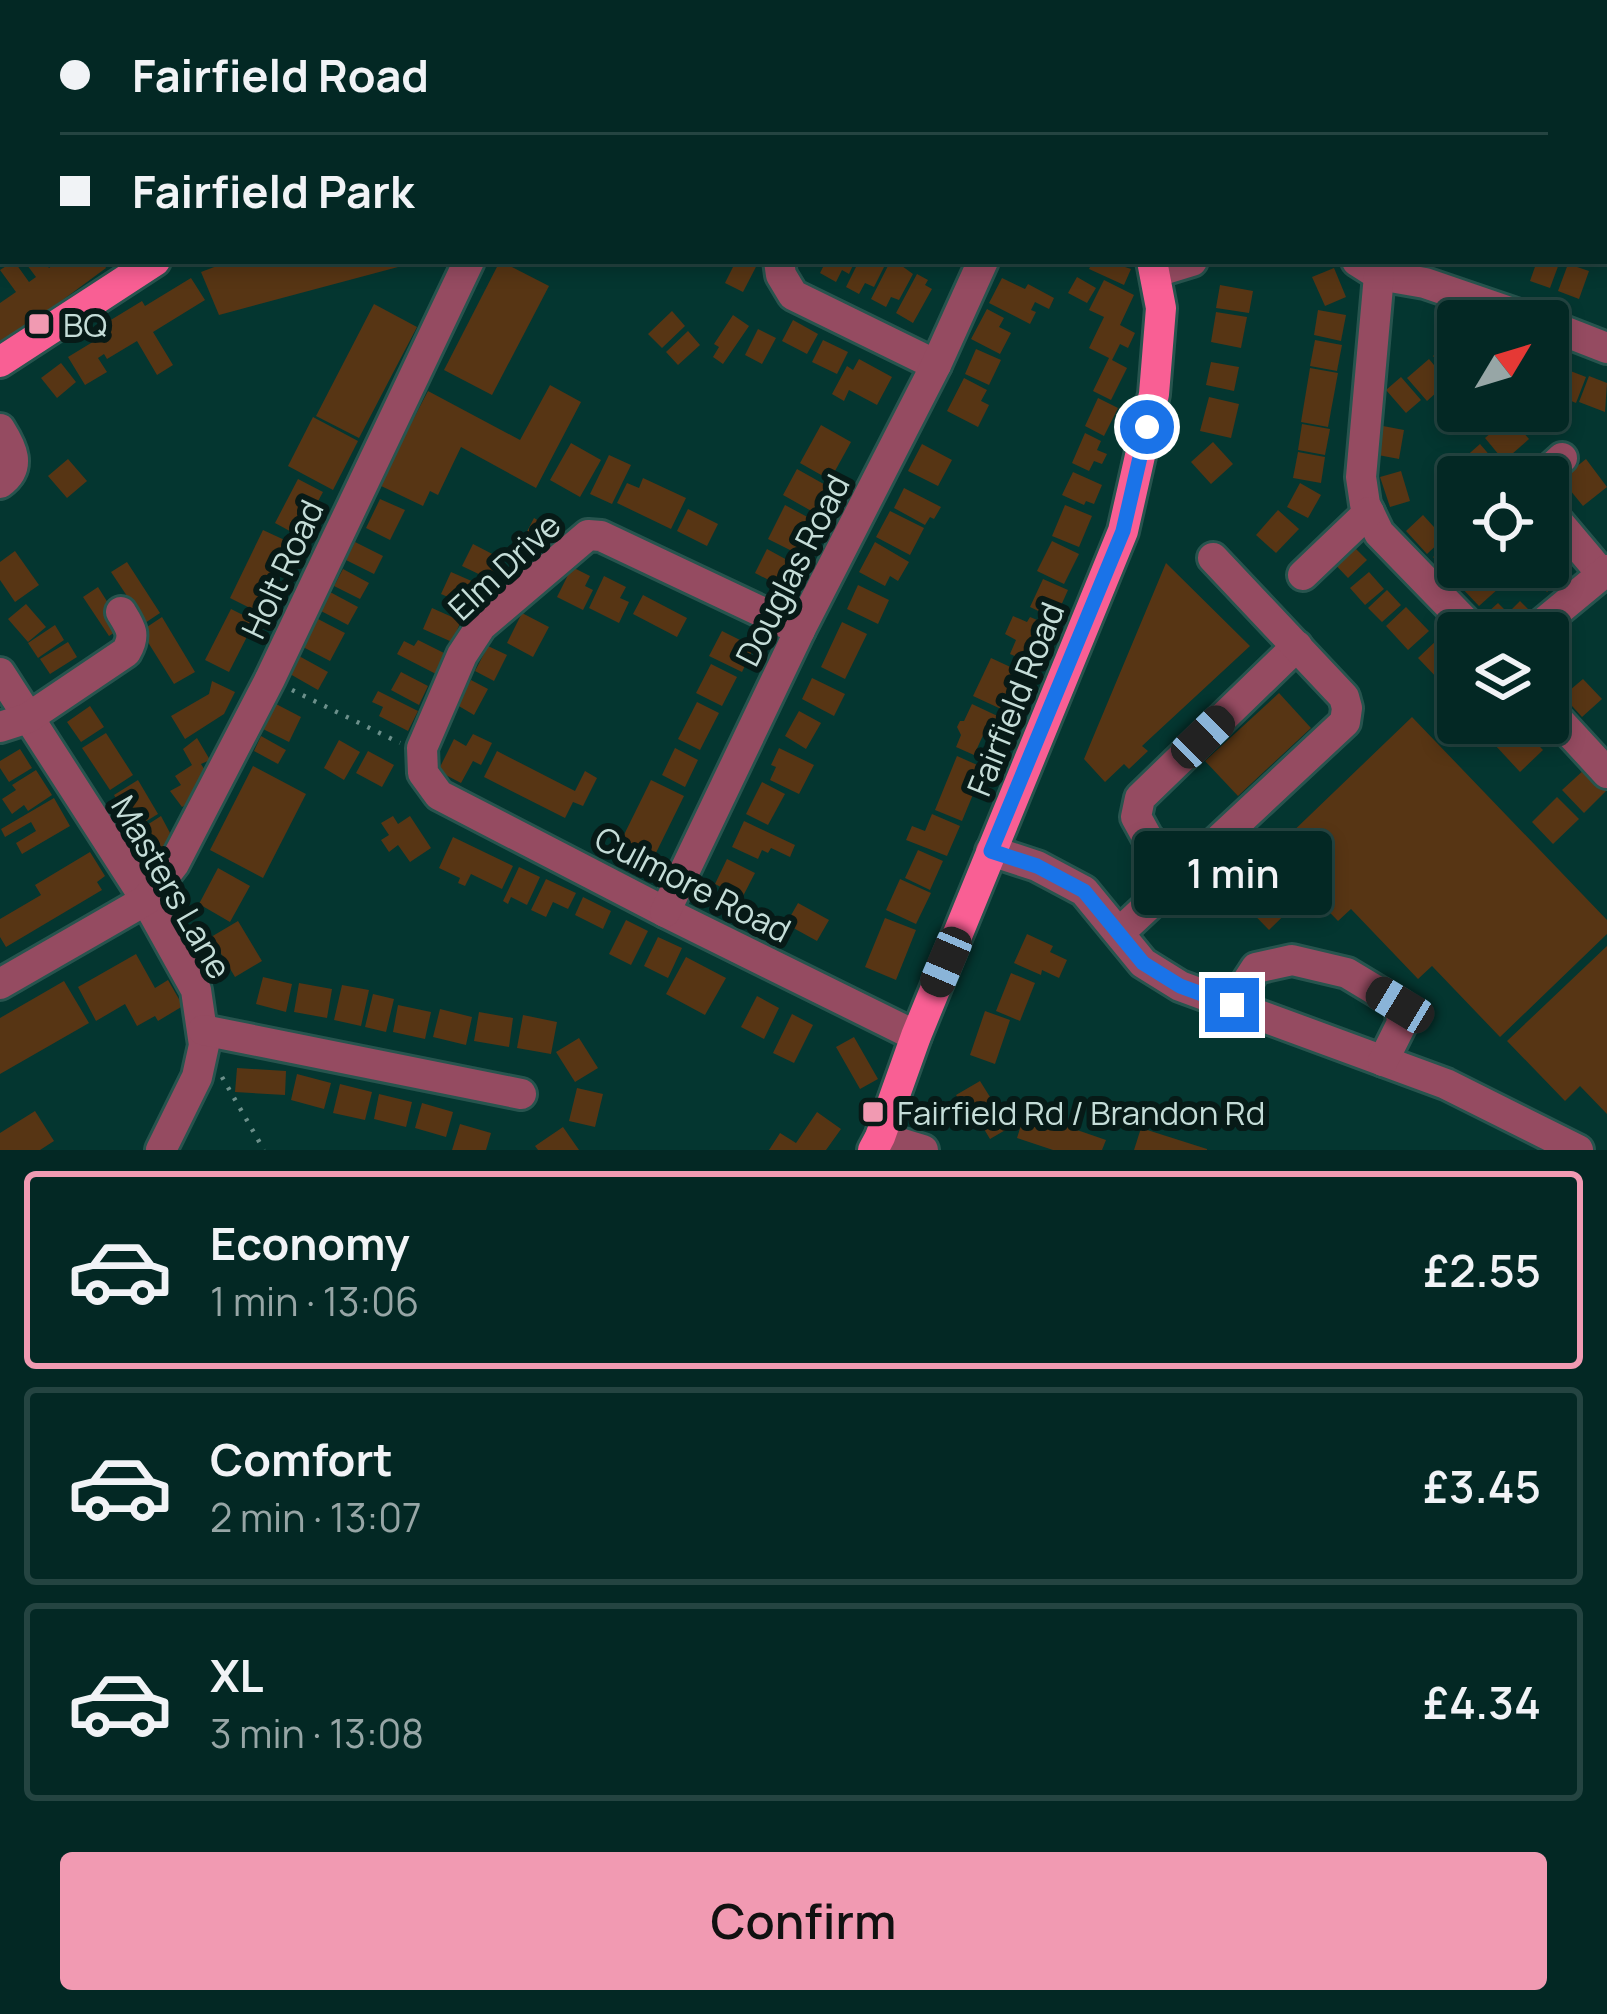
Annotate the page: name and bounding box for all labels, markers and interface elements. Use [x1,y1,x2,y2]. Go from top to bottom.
text: Fairfield Road [132,44,429,106]
text: Fairfield Park [132,160,414,222]
north arrow [1437,300,1569,432]
map controls [1437,300,1569,744]
place label: BQ [63,302,107,347]
marker: BQ [26,311,52,337]
route start [1120,400,1174,454]
button: locate [1437,456,1569,588]
street label: Douglas Road [725,467,859,673]
street label: Holt Road [230,492,334,646]
street label: Elm Drive [438,502,570,630]
street label: Fairfield Road [956,595,1074,803]
button: layers [1437,612,1569,744]
car [1165,699,1241,775]
street label: Masters Lane [101,787,243,987]
street label: Culmore Road [587,815,799,953]
callout: 1 min [1133,831,1331,915]
text: 1 min [1187,846,1279,900]
car [915,922,977,1002]
car [1360,971,1440,1039]
route end [1205,978,1259,1032]
place label: Fairfield Rd / Brandon Rd [897,1090,1265,1135]
marker: Fairfield Rd / Brandon Rd [860,1099,886,1125]
text: Economy [210,1212,410,1274]
icon: car [66,1216,174,1324]
text: £2.55 [1423,1239,1541,1301]
text: 1 min · 13:06 [210,1274,419,1328]
text: Comfort [210,1428,393,1490]
icon: car [66,1432,174,1540]
text: £3.45 [1423,1455,1541,1517]
text: 2 min · 13:07 [210,1490,422,1544]
text: XL [210,1644,264,1706]
icon: car [66,1648,174,1756]
text: £4.34 [1423,1671,1541,1733]
text: 3 min · 13:08 [210,1706,424,1760]
button: Confirm [60,1852,1547,1990]

